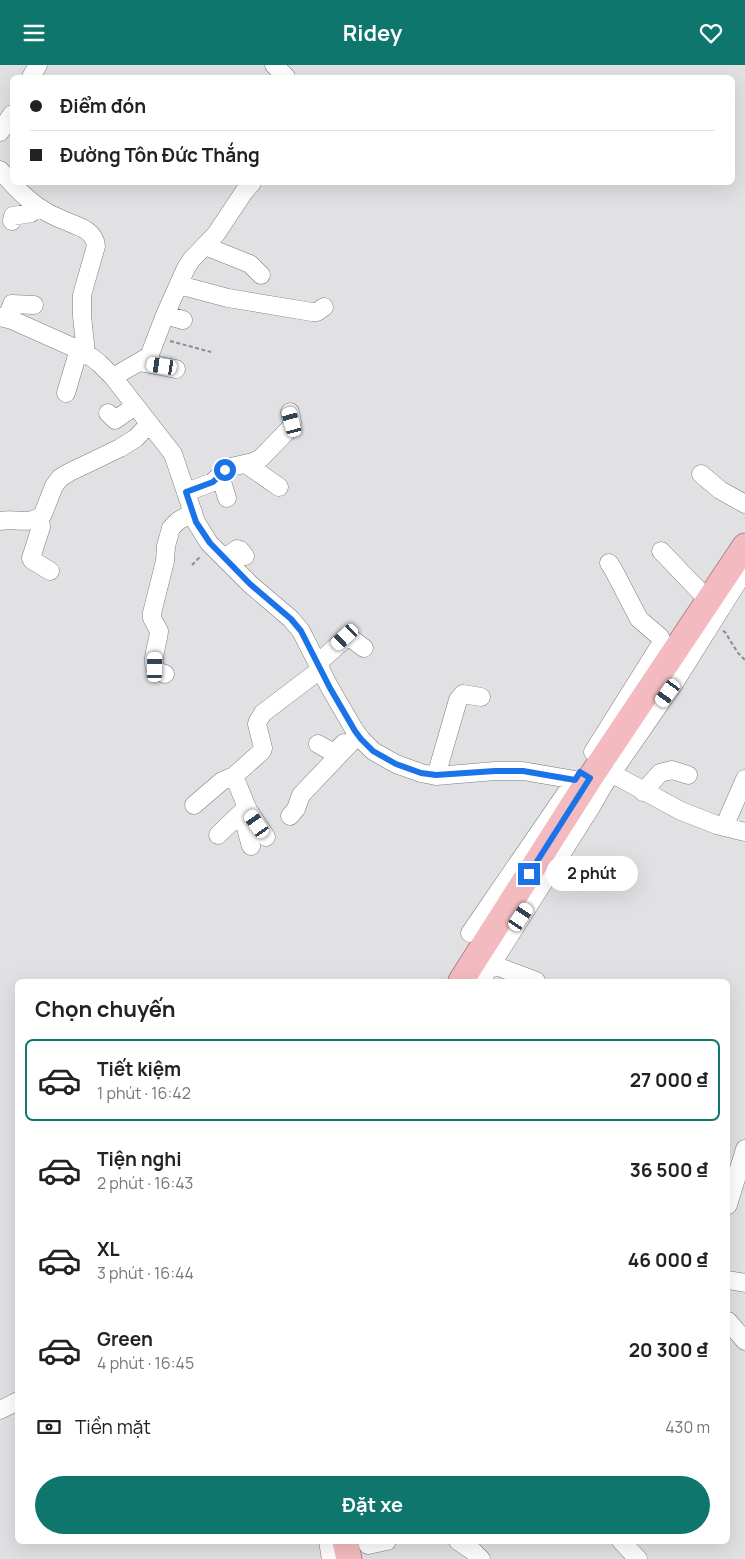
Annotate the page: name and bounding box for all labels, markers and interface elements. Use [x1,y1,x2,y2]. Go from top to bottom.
text: Ridey [343,18,402,48]
icon: menu [20,19,48,47]
icon: heart [697,19,725,47]
text: Điểm đón [60,93,146,119]
text: Đường Tôn Đức Thắng [60,142,260,168]
car [146,356,177,376]
car [280,406,303,438]
route start [214,459,236,481]
car [328,621,361,653]
car [147,652,162,682]
car [653,676,682,710]
car [242,807,271,841]
callout: 2 phút [546,857,639,891]
text: 2 phút [567,862,617,884]
route end [518,863,540,885]
car [506,900,535,934]
text: Chọn chuyến [35,994,176,1024]
text: Tiết kiệm [97,1056,181,1082]
icon: car [37,1058,82,1103]
text: 27 000 ₫ [630,1067,708,1093]
text: 1 phút · 16:42 [97,1082,191,1104]
text: Tiện nghi [97,1146,182,1172]
icon: car [37,1148,82,1193]
text: 36 500 ₫ [630,1157,708,1183]
text: 2 phút · 16:43 [97,1172,193,1194]
text: XL [97,1236,120,1262]
icon: car [37,1238,82,1283]
text: 46 000 ₫ [628,1247,708,1273]
text: 3 phút · 16:44 [97,1262,194,1284]
text: Green [97,1326,153,1352]
icon: car [37,1328,82,1373]
text: 20 300 ₫ [629,1337,708,1363]
text: 4 phút · 16:45 [97,1352,194,1374]
icon: cash [35,1413,63,1441]
text: Tiền mặt [75,1414,151,1440]
text: 430 m [665,1416,710,1438]
button: Đặt xe [35,1476,710,1534]

